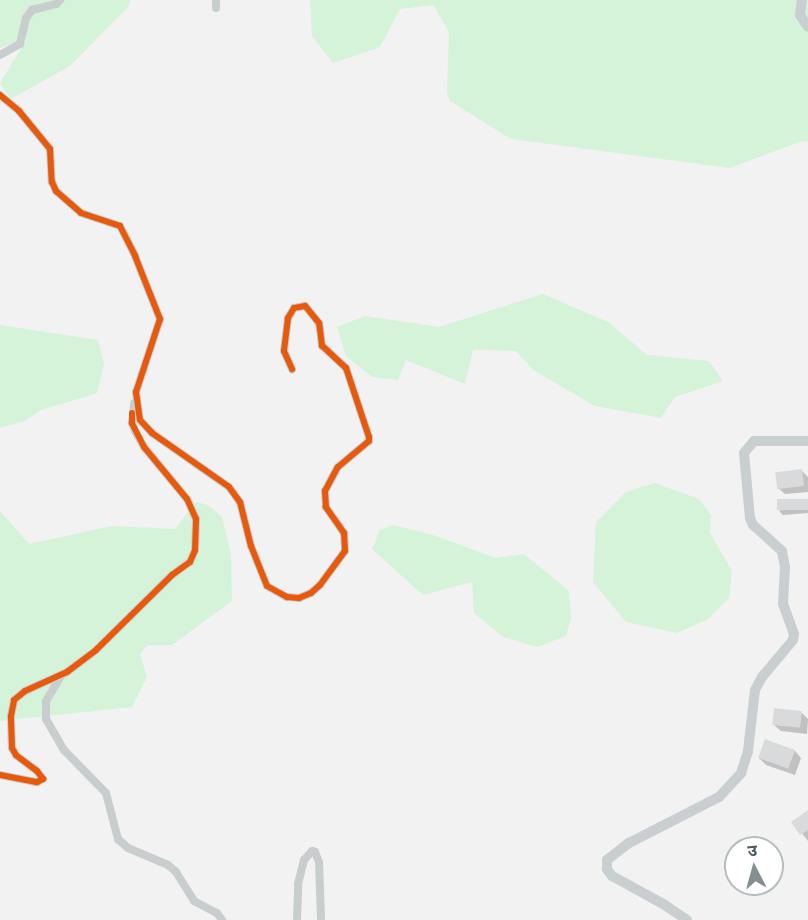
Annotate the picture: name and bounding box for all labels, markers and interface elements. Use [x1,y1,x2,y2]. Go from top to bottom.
north arrow [724,836,784,896]
text: उ [747,840,758,860]

